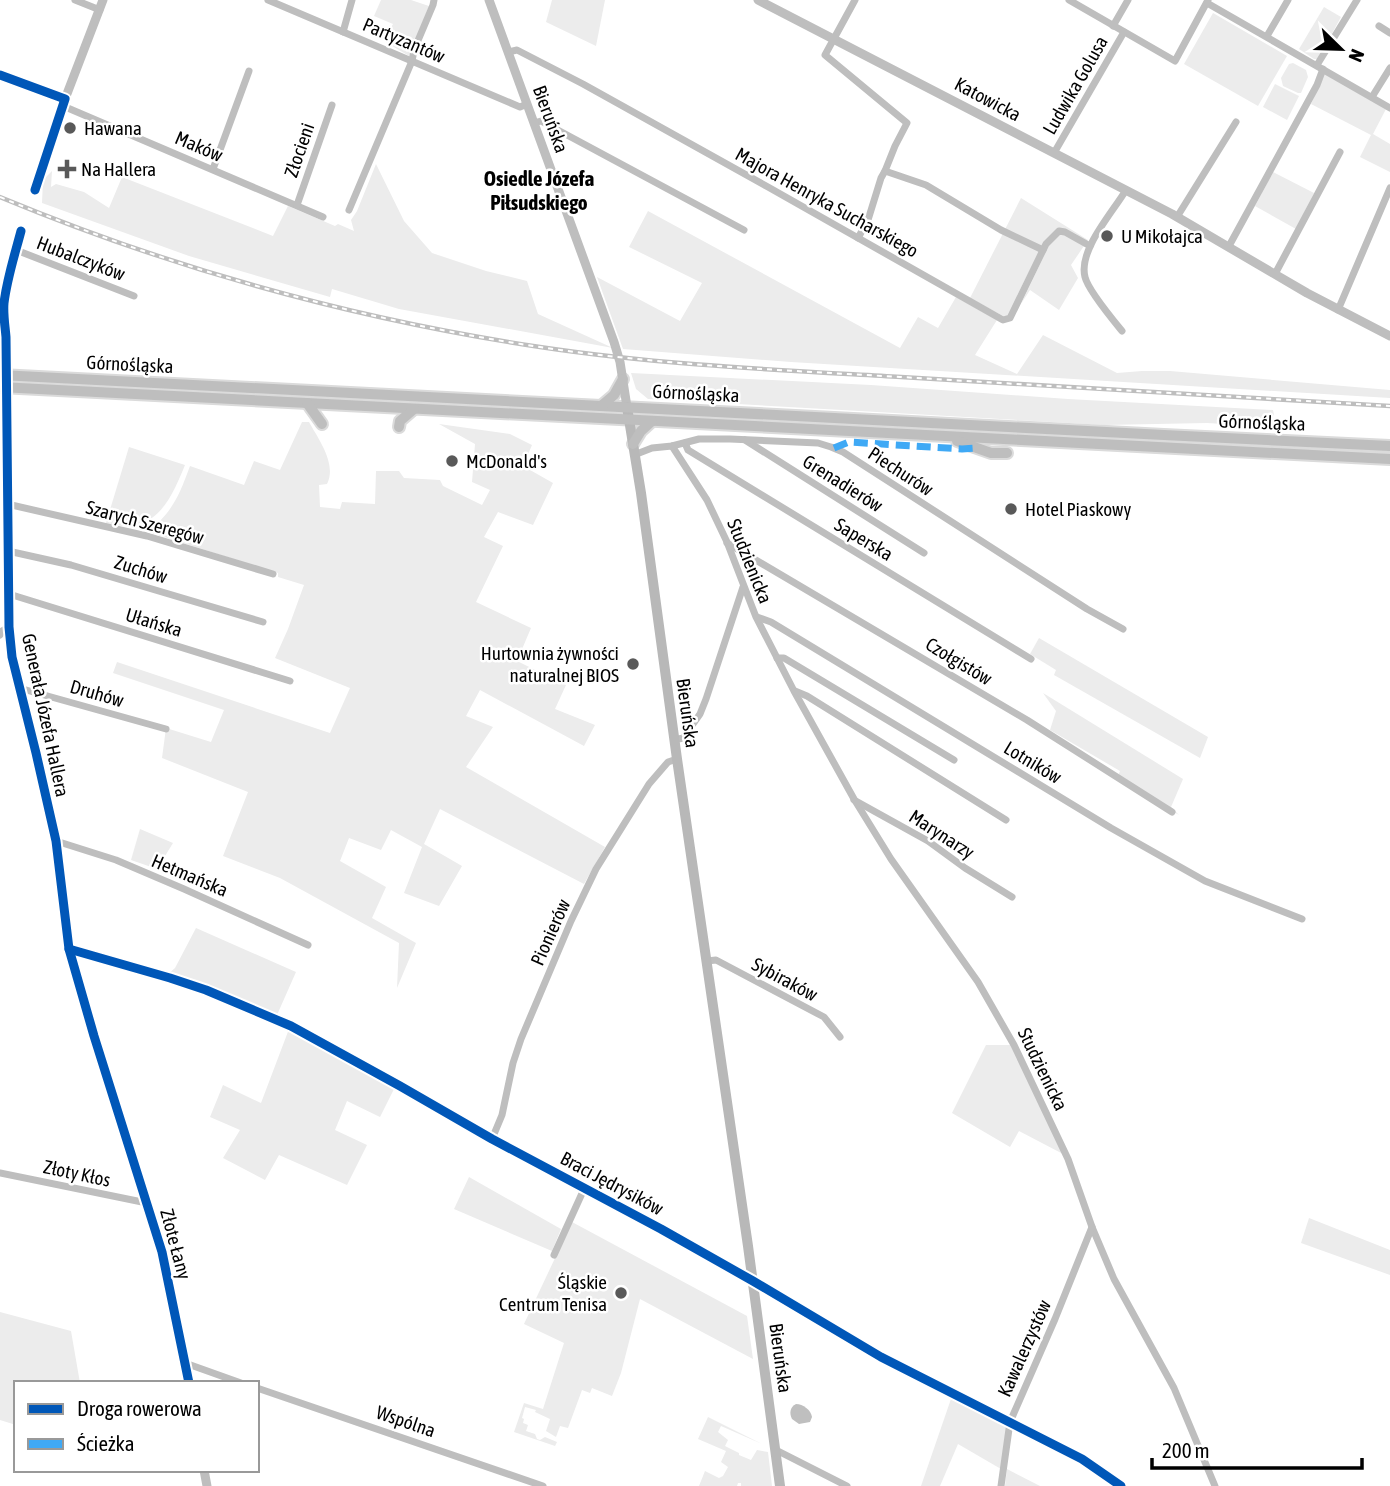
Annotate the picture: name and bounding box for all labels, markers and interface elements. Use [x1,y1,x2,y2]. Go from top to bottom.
street label: Partyzantów [360,13,449,67]
north arrow [1306,14,1376,84]
street label: Ludwika Golusa [1038,32,1112,138]
text: N [1344,46,1369,65]
street label: Katowicka [951,72,1025,126]
street label: Bieruńska [529,82,573,156]
place label: Hawana [84,117,142,139]
marker: Hawana [62,120,78,136]
street label: Złocieni [279,120,319,180]
street label: Maków [172,126,227,166]
street label: Majora Henryka Sucharskiego [732,143,922,262]
place label: Na Hallera [81,158,156,180]
marker: Na Hallera [59,161,75,177]
district label: Osiedle Józefa Piłsudskiego [484,166,594,214]
place label: U Mikołajca [1121,225,1203,247]
marker: U Mikołajca [1099,228,1115,244]
street label: Hubalczyków [34,231,129,285]
street label: Górnośląska [86,351,174,377]
street label: Górnośląska [652,380,740,406]
street label: Górnośląska [1218,409,1306,435]
street label: Piechurów [864,442,938,500]
place label: McDonald's [466,450,547,472]
street label: Grenadierów [799,450,888,517]
marker: McDonald's [444,453,460,469]
street label: Szarych Szeregów [84,496,207,548]
place label: Hotel Piaskowy [1025,498,1131,520]
marker: Hotel Piaskowy [1003,501,1019,517]
street label: Saperska [831,513,897,565]
street label: Studzienicka [723,515,777,607]
street label: Zuchów [112,551,171,588]
street label: Ułańska [123,603,185,641]
street label: Generała Józefa Hallera [18,631,74,799]
street label: Czołgistów [922,633,997,690]
place label: Hurtownia żywności naturalnej BIOS [481,642,619,686]
marker: Hurtownia żywności naturalnej BIOS [625,656,641,672]
street label: Druhów [68,675,127,711]
street label: Bieruńska [672,677,704,749]
street label: Lotników [1000,736,1066,788]
street label: Marynarzy [905,805,979,863]
street label: Hetmańska [149,849,231,901]
street label: Pionierów [526,895,575,969]
street label: Sybiraków [748,953,822,1006]
street label: Studzienicka [1014,1024,1072,1114]
street label: Braci Jędrysików [557,1147,668,1220]
street label: Złoty Kłos [41,1155,113,1191]
street label: Złote Łany [156,1206,196,1282]
place label: Śląskie Centrum Tenisa [499,1271,607,1315]
marker: Śląskie Centrum Tenisa [613,1285,629,1301]
street label: Kawalerzystów [993,1296,1055,1400]
street label: Bieruńska [765,1322,797,1394]
legend [14,1381,259,1472]
text: Droga rowerowa [77,1396,202,1420]
street label: Wspólna [374,1401,438,1441]
scale bar [1152,1426,1362,1470]
text: Ścieżka [77,1431,135,1455]
text: 200 m [1162,1438,1210,1462]

